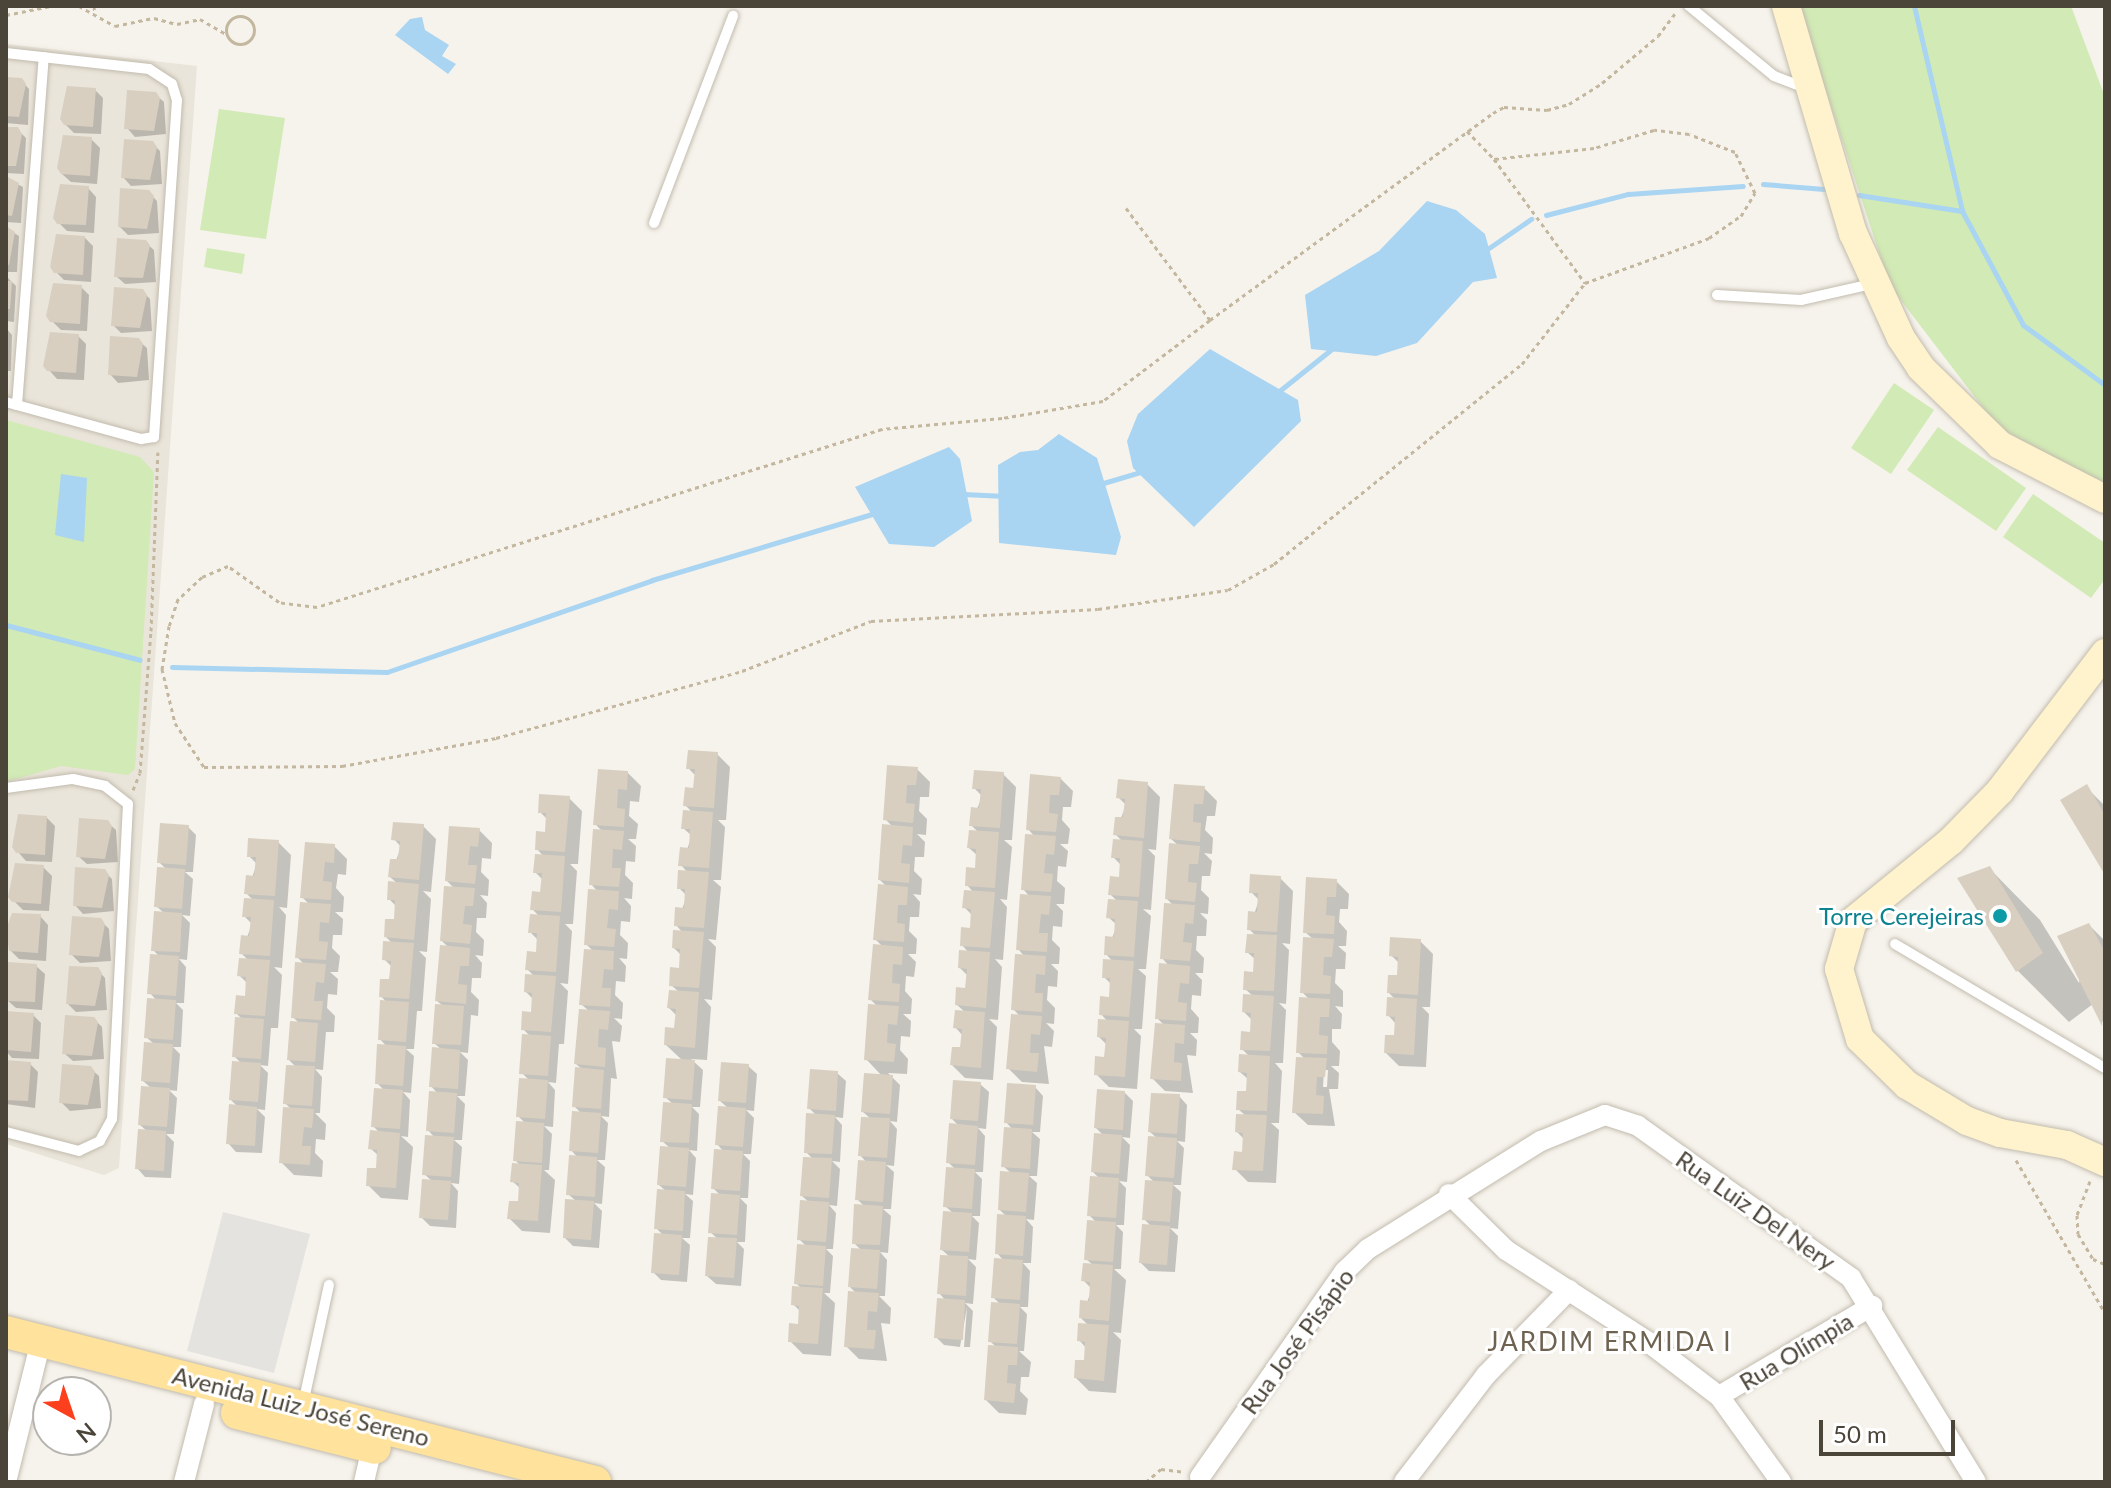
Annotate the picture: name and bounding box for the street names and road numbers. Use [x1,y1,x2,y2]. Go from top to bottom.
street label: Rua Luiz Del Nery [1671,1144,1841,1276]
street label: Rua José Pisápio [1234,1262,1360,1420]
street label: Rua Olímpia [1734,1306,1858,1396]
street label: Avenida Luiz José Sereno [169,1360,433,1452]

